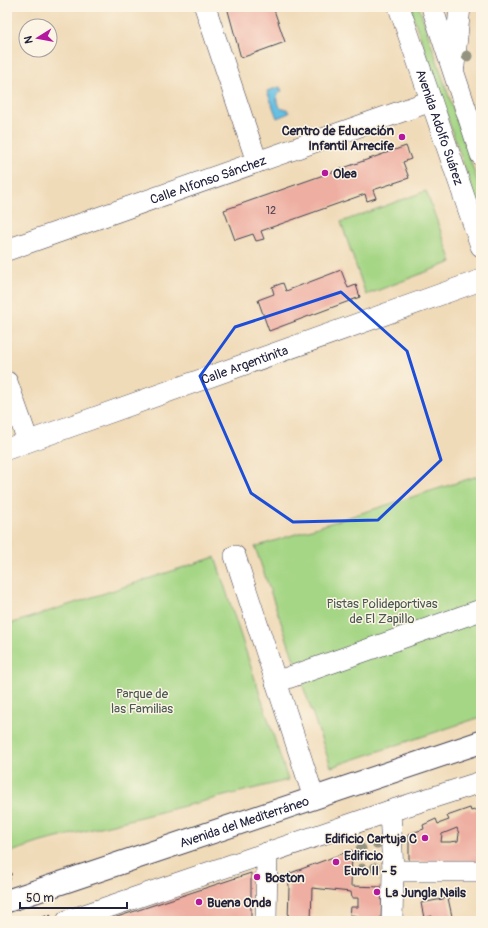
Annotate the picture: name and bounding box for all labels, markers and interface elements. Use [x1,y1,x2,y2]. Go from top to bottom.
north arrow [18,18,58,58]
text: N [21,34,36,45]
street label: Avenida Adolfo Suárez [412,67,467,188]
place label: Centro de Educación Infantil Arrecife [282,123,395,154]
marker: Centro de Educación Infantil Arrecife [397,132,407,142]
street label: Calle Alfonso Sánchez [148,152,269,208]
place label: Olea [333,166,357,182]
marker: Olea [320,168,330,178]
house number: 12 [266,204,276,217]
street label: Calle Argentinita [199,342,290,388]
park label: Pistas Polideportivas de El Zapillo [326,596,438,627]
park label: Parque de las Familias [111,686,173,717]
street label: Avenida del Mediterráneo [177,793,311,852]
place label: Edificio Cartuja C [325,831,417,847]
marker: Edificio Cartuja C [420,833,430,843]
place label: Edificio Euro II - 5 [344,848,397,879]
marker: Edificio Euro II - 5 [331,857,341,867]
place label: Boston [265,870,305,886]
marker: Boston [252,872,262,882]
scale bar [20,884,127,910]
place label: La Jungla Nails [385,885,466,901]
marker: La Jungla Nails [372,887,382,897]
text: 50 m [26,891,54,906]
place label: Buena Onda [207,895,271,911]
marker: Buena Onda [194,897,204,907]

